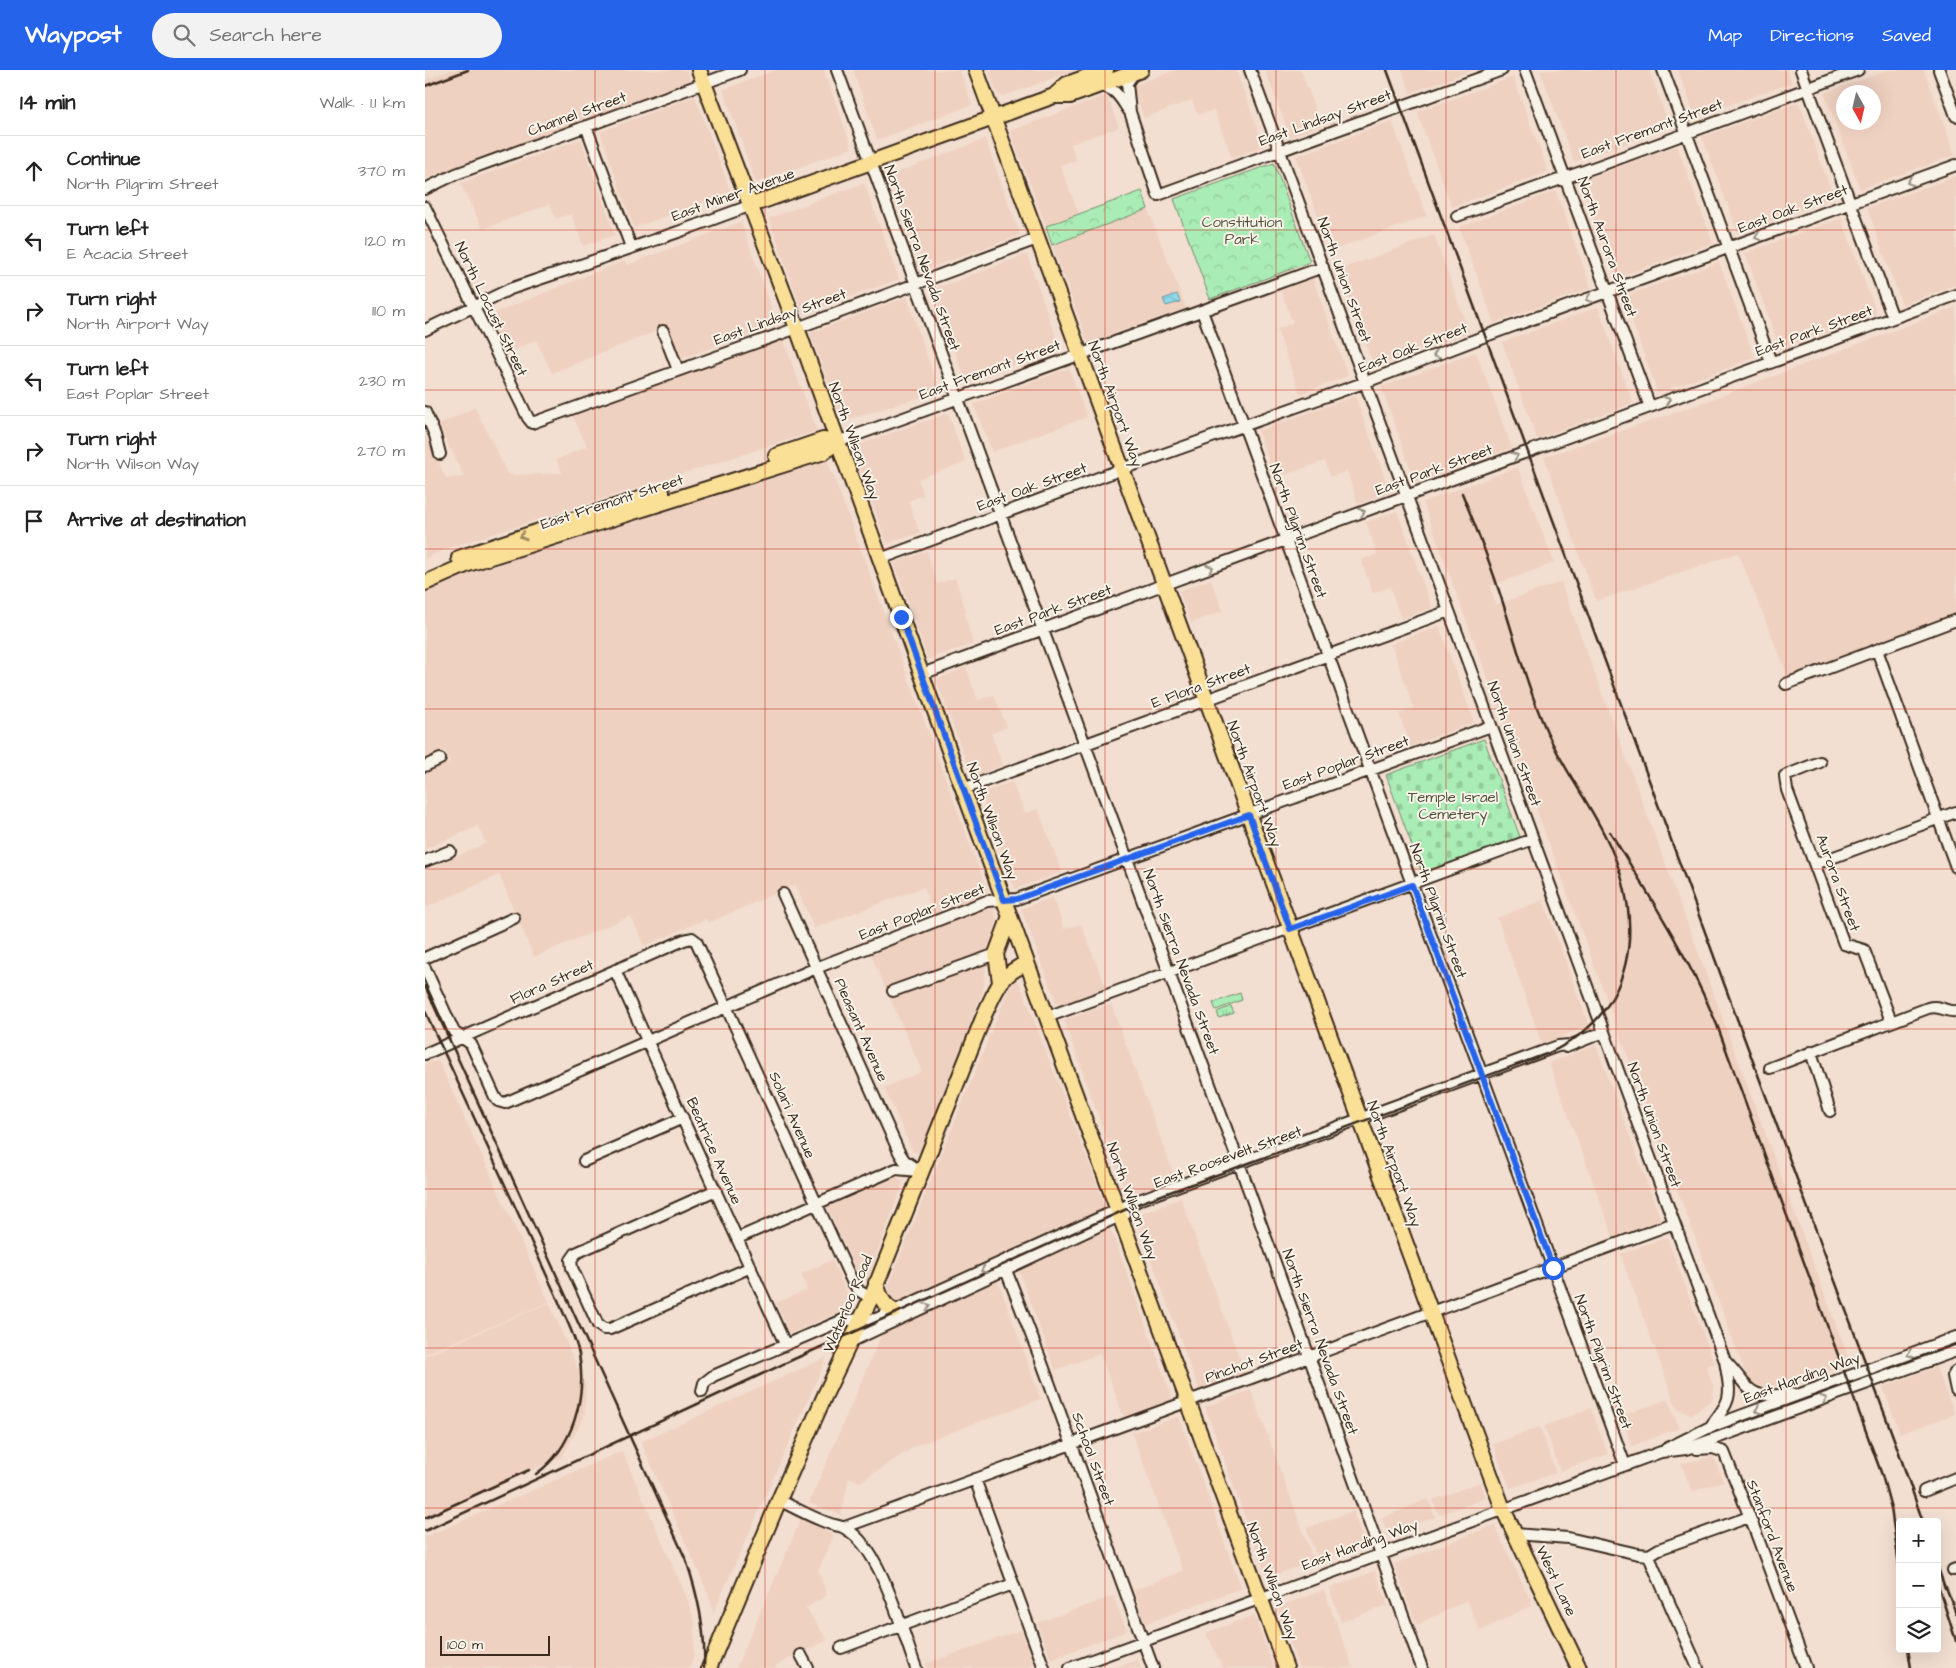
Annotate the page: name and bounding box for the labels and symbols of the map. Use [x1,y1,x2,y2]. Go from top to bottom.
street label: East Lindsay Street [1256,84,1395,153]
north arrow [1836,85,1881,130]
street label: Channel Street [525,86,629,142]
street label: East Fremont Street [1578,94,1726,164]
street label: North Sierra Nevada Street [879,162,965,354]
street label: East Miner Avenue [669,163,797,227]
street label: North Aurora Street [1572,174,1642,320]
one-way arrow [1907,176,1915,186]
street label: East Oak Street [1735,179,1851,239]
park label: Constitution Park [1202,212,1283,250]
street label: North Union Street [1312,214,1376,346]
one-way arrow [1754,232,1762,242]
street label: North Locust Street [449,238,533,380]
street label: East Lindsay Street [711,283,850,352]
one-way arrow [1585,293,1593,303]
street label: East Park Street [1753,300,1875,362]
street label: East Oak Street [1355,318,1471,378]
street label: East Fremont Street [916,335,1064,405]
street label: North Airport Way [1081,338,1148,470]
one-way arrow [1432,349,1441,359]
street label: North Wilson Way [822,379,885,503]
one-way arrow [1663,396,1671,406]
street label: East Park Street [1373,439,1495,501]
one-way arrow [1510,452,1519,462]
street label: East Oak Street [974,457,1090,517]
street label: North Pilgrim Street [1263,461,1332,602]
street label: East Fremont Street [538,469,686,535]
one-way arrow [1358,508,1366,518]
one-way arrow [520,530,528,540]
one-way arrow [1205,564,1213,574]
street label: East Park Street [992,579,1114,641]
route end [890,606,913,629]
street label: E Flora Street [1148,658,1254,714]
street label: North Union Street [1482,678,1546,810]
street label: North Airport Way [1220,718,1287,850]
street label: East Poplar Street [1280,730,1412,796]
street label: North Wilson Way [960,759,1023,883]
park label: Temple Israel Cemetery [1408,787,1498,826]
street label: Aurora Street [1811,831,1865,935]
street label: North Pilgrim Street [1403,841,1472,982]
street label: North Sierra Nevada Street [1138,866,1224,1058]
street label: East Poplar Street [856,878,988,946]
street label: Flora Street [507,954,597,1010]
street label: Pleasant Avenue [829,975,893,1085]
street label: North Union Street [1622,1059,1686,1191]
street label: Solari Avenue [763,1068,821,1162]
street label: Beatrice Avenue [681,1094,747,1208]
street label: North Airport Way [1360,1098,1427,1230]
street label: East Roosevelt Street [1151,1120,1305,1194]
street label: North Wilson Way [1100,1139,1163,1263]
street label: North Sierra Nevada Street [1277,1246,1363,1438]
street label: Waterloo Road [818,1252,878,1356]
route start [1542,1257,1565,1280]
one-way arrow [980,1264,989,1274]
street label: North Pilgrim Street [1568,1292,1637,1433]
one-way arrow [922,1302,931,1313]
street label: Pinchot Street [1202,1334,1306,1388]
street label: East Harding Way [1741,1347,1863,1410]
one-way arrow [1906,1348,1915,1358]
one-way arrow [1819,1395,1827,1405]
one-way arrow [1754,1404,1762,1414]
street label: School Street [1066,1409,1120,1509]
street label: Stanford Avenue [1741,1477,1803,1595]
street label: East Harding Way [1299,1514,1421,1577]
street label: North Wilson Way [1240,1519,1303,1643]
street label: West Lane [1531,1542,1581,1620]
scale bar [440,1633,550,1656]

